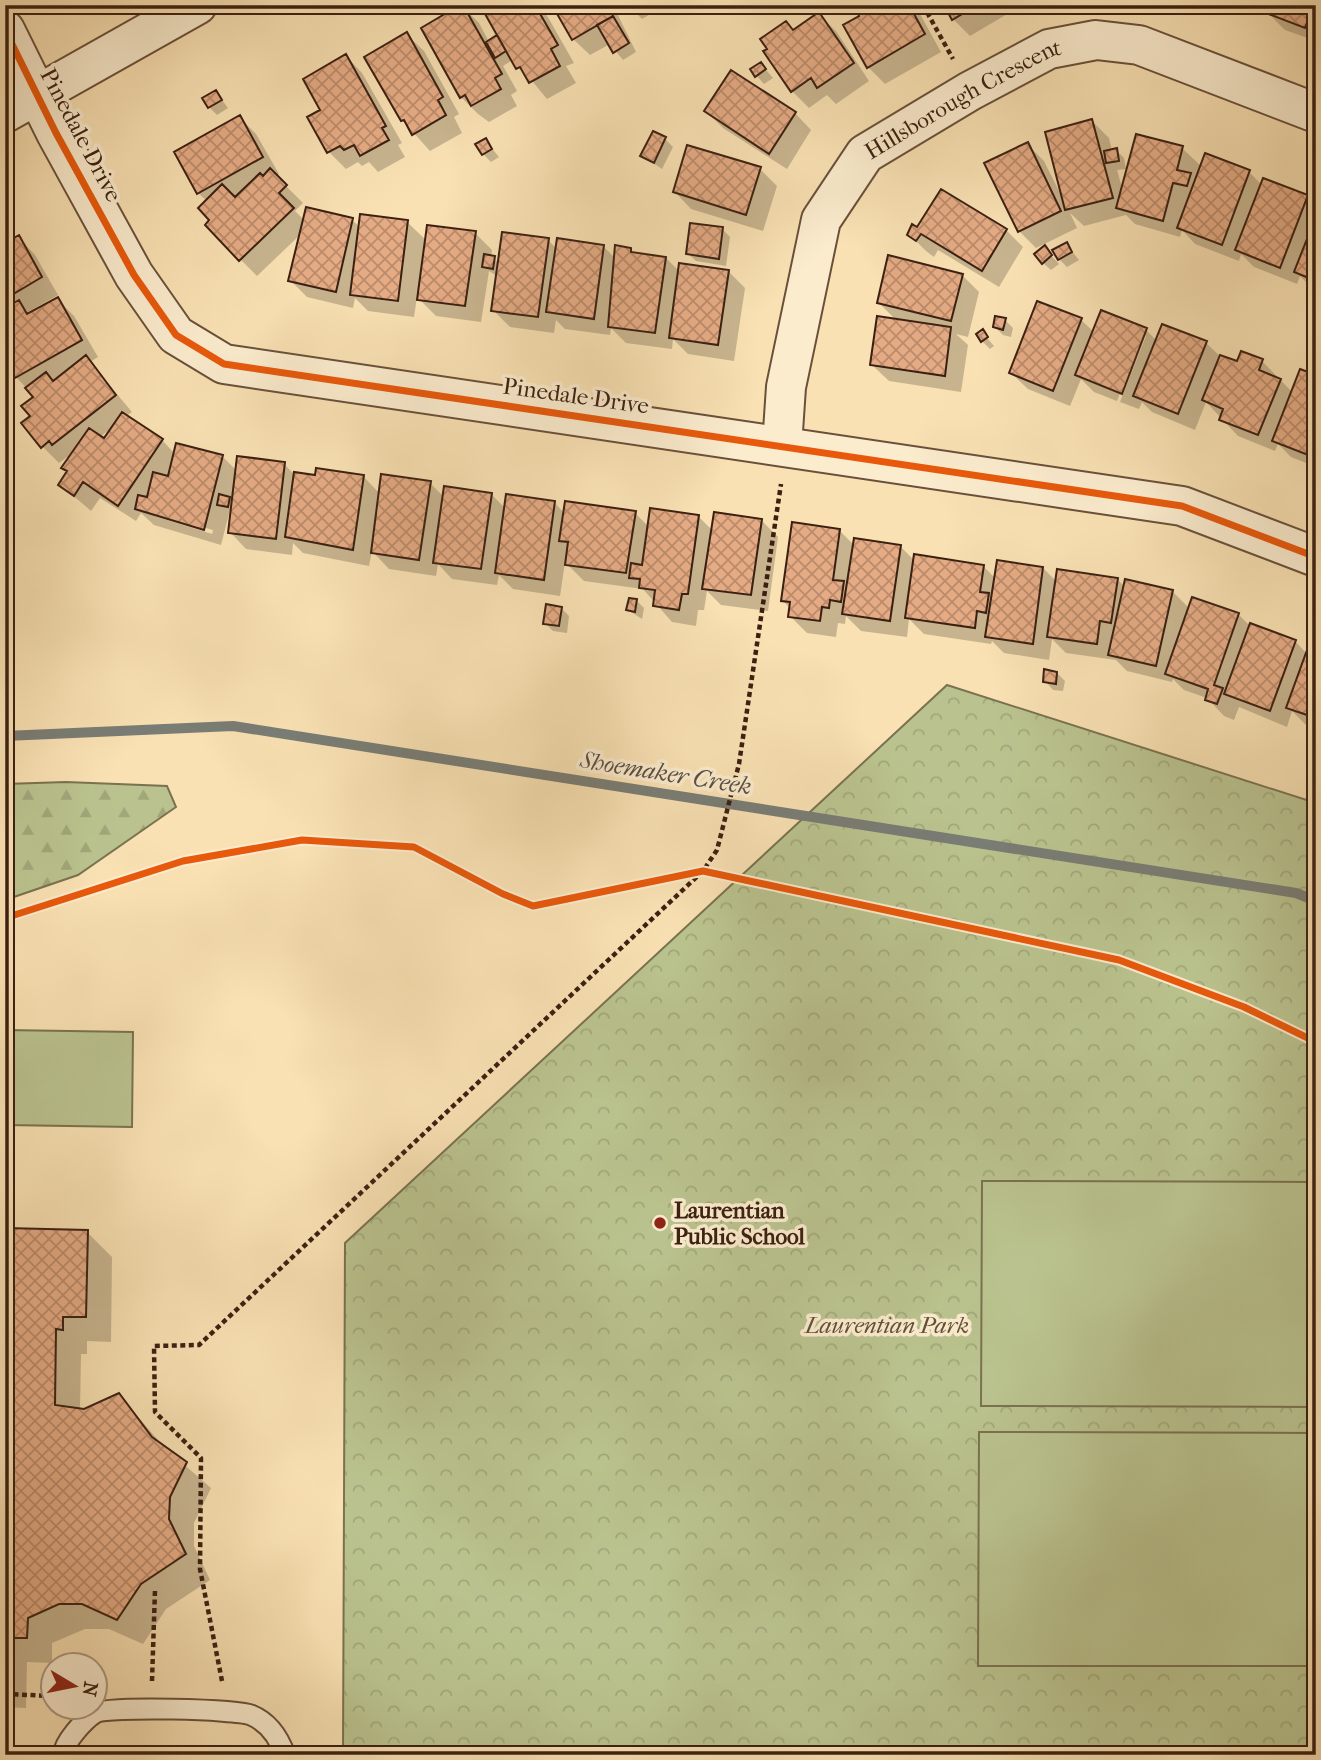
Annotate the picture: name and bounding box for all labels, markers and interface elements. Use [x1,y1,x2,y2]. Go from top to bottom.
street label: Hillsborough Crescent [860,33,1063,165]
street label: Pinedale Drive [35,64,127,206]
street label: Pinedale Drive [501,372,651,420]
water label: Shoemaker Creek [577,745,754,800]
place label: Laurentian Public School [674,1197,806,1250]
marker: Laurentian Public School [652,1215,668,1231]
park label: Laurentian Park [803,1312,969,1339]
north arrow [38,1652,108,1722]
text: N [78,1680,102,1698]

